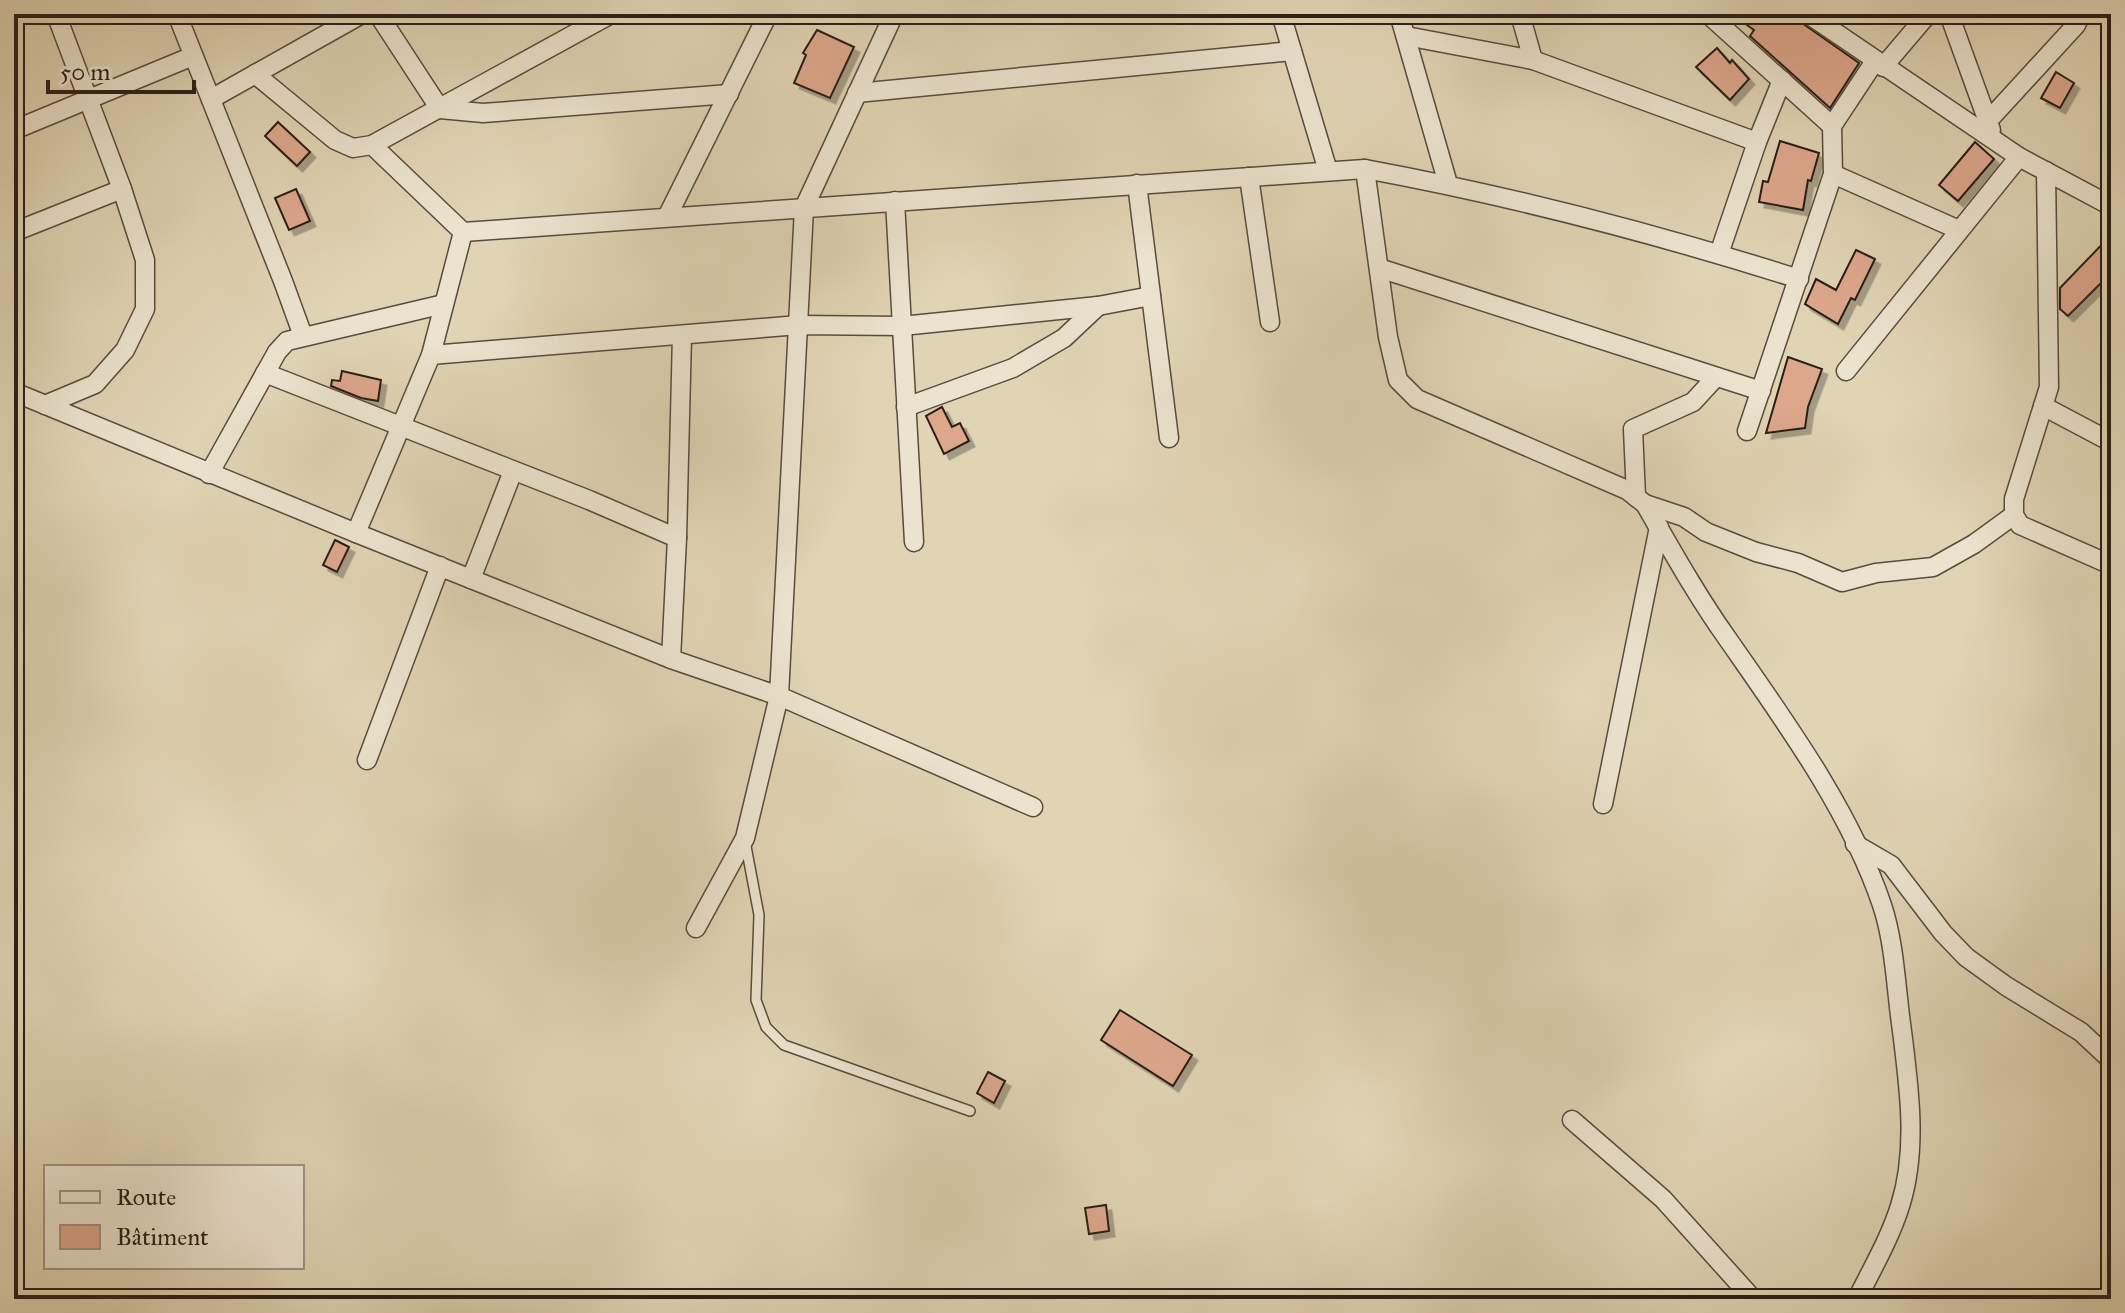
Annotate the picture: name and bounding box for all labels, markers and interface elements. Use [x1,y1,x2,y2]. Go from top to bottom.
scale bar [48,44,194,94]
text: 50 m [60,57,110,87]
legend [44,1165,304,1269]
text: Route [116,1182,176,1212]
text: Bâtiment [116,1222,209,1252]

